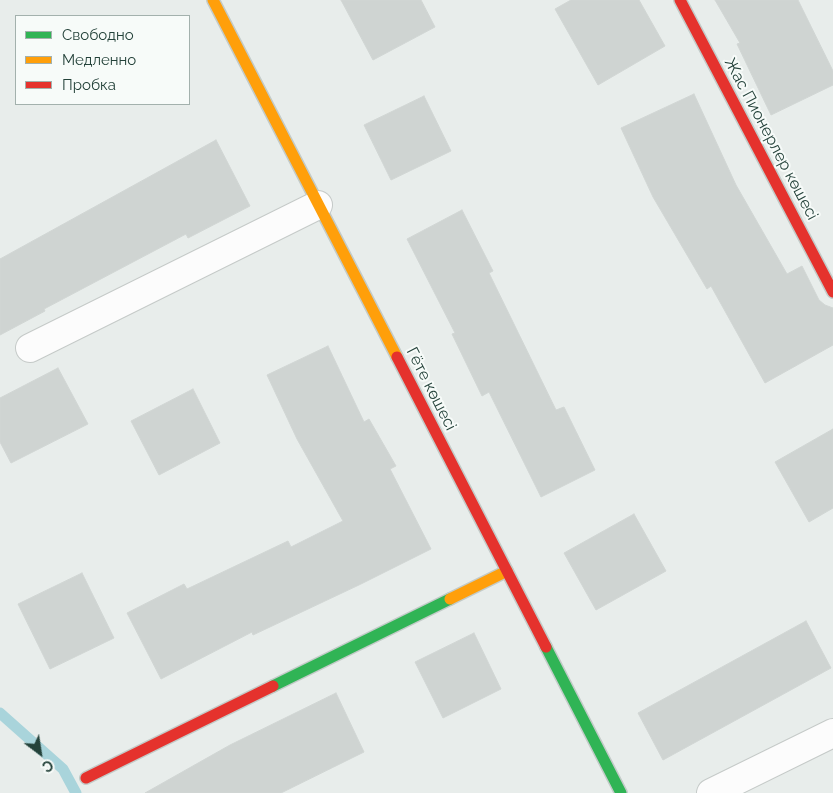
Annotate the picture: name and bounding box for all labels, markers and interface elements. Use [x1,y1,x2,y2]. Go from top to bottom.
legend [15,15,190,105]
text: Свободно [62,26,134,44]
text: Медленно [62,51,136,69]
street label: Жас Пионерлер көшесі [720,55,822,223]
text: Пробка [62,76,116,94]
street label: Гёте көшесі [402,344,460,434]
north arrow [15,728,65,778]
text: С [39,757,56,775]

